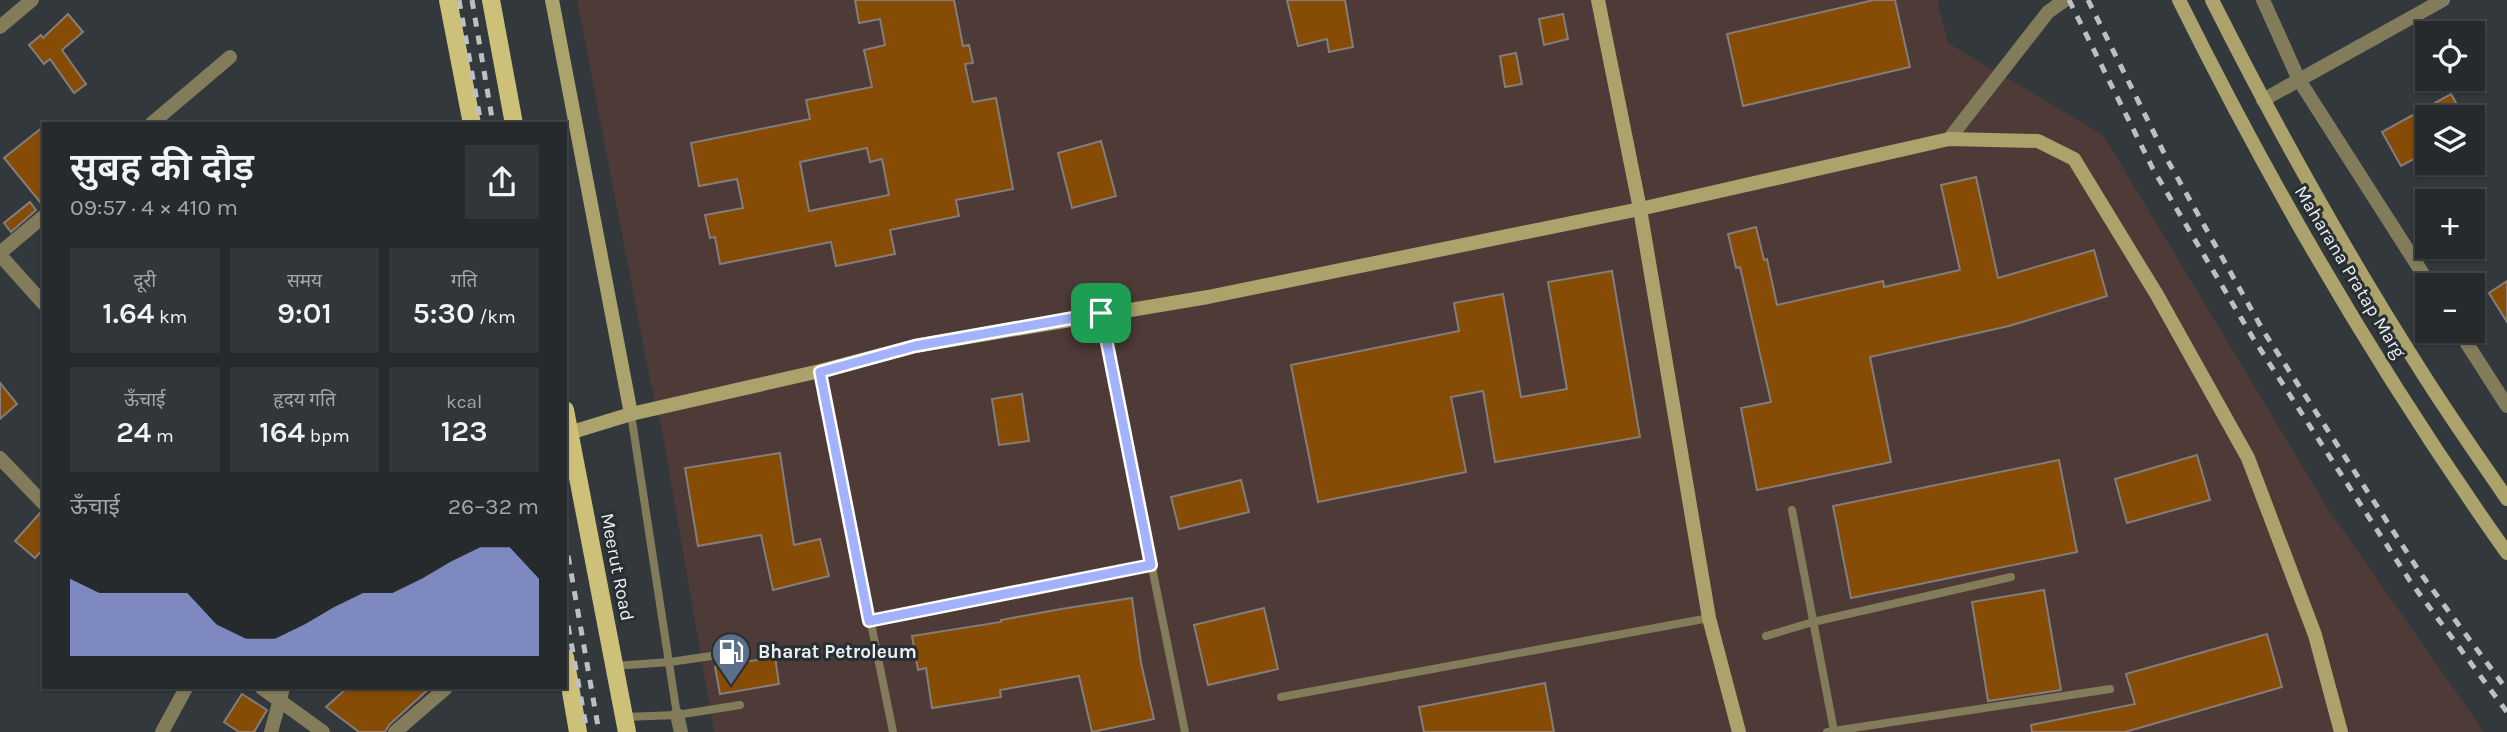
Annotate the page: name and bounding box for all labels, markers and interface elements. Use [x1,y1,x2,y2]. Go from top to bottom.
map controls [2415,21,2485,343]
button: locate [2415,21,2485,91]
button: layers [2415,105,2485,175]
text: सुबह की दौड़ [70,145,254,190]
button: share [465,145,539,219]
street label: Maharana Pratap Marg [2290,182,2410,362]
button: + [2415,189,2485,259]
text: 09:57 · 4 × 410 m [70,194,238,221]
text: दूरी [133,270,156,292]
text: समय [287,270,322,292]
text: गति [451,270,477,292]
button: − [2415,273,2485,343]
pin [1071,283,1131,343]
icon: arrive [1082,294,1120,332]
text: 1.64 [102,295,154,331]
text: 9:01 [277,295,332,331]
text: 5:30 [412,295,475,331]
text: km [154,306,187,328]
text: /km [475,306,516,328]
text: ऊँचाई [124,389,165,411]
text: हृदय गति [273,389,336,411]
text: kcal [446,391,482,413]
text: 123 [441,413,488,449]
text: 24 [116,414,151,450]
text: 164 [259,414,305,450]
text: m [151,425,174,447]
text: bpm [305,425,350,447]
text: ऊँचाई [70,493,120,520]
text: 26–32 m [448,493,539,520]
street label: Meerut Road [596,511,638,623]
fuel station icon: Bharat Petroleum [710,631,752,686]
place label: Bharat Petroleum [758,641,917,663]

